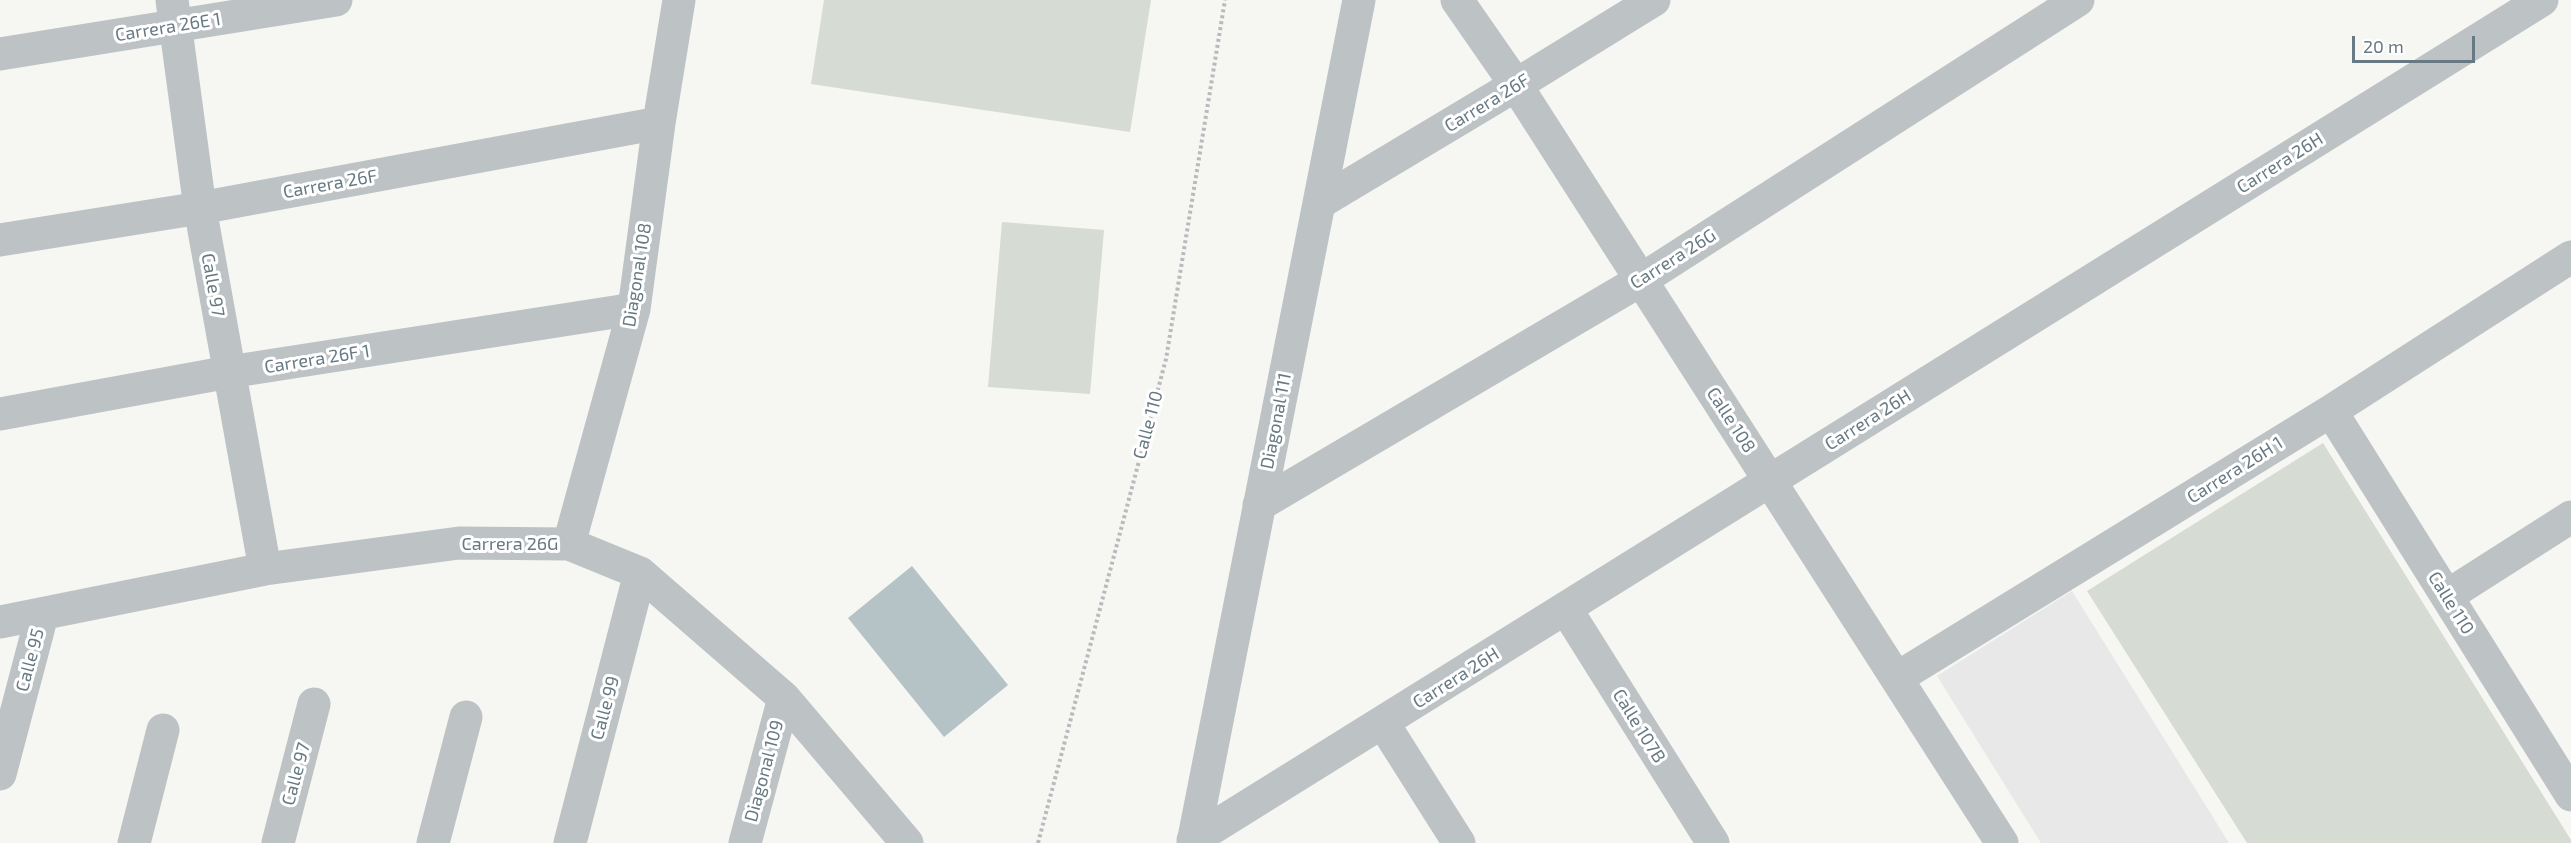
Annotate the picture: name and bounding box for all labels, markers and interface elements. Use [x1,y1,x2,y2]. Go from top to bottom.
street label: Carrera 26E 1 [114,8,222,46]
scale bar [2355,24,2478,62]
text: 20 m [2363,35,2404,57]
street label: Carrera 26F [1441,69,1533,137]
street label: Carrera 26H [2233,128,2327,198]
street label: Carrera 26F [281,165,379,203]
street label: Diagonal 108 [618,221,656,329]
street label: Carrera 26G [1626,224,1720,294]
street label: Calle 97 [197,252,229,318]
street label: Carrera 26F 1 [263,340,371,378]
street label: Diagonal 111 [1256,371,1296,471]
street label: Calle 108 [1702,383,1760,457]
street label: Carrera 26H [1821,385,1915,455]
street label: Calle 110 [1129,389,1167,461]
street label: Carrera 26H 1 [2183,432,2287,508]
street label: Carrera 26G [462,533,558,555]
street label: Calle 110 [2423,568,2479,638]
street label: Calle 95 [11,626,49,694]
street label: Carrera 26H [1409,643,1503,713]
street label: Calle 99 [586,674,624,742]
street label: Calle 107B [1608,685,1670,767]
street label: Diagonal 109 [740,718,788,824]
street label: Calle 97 [277,740,315,808]

